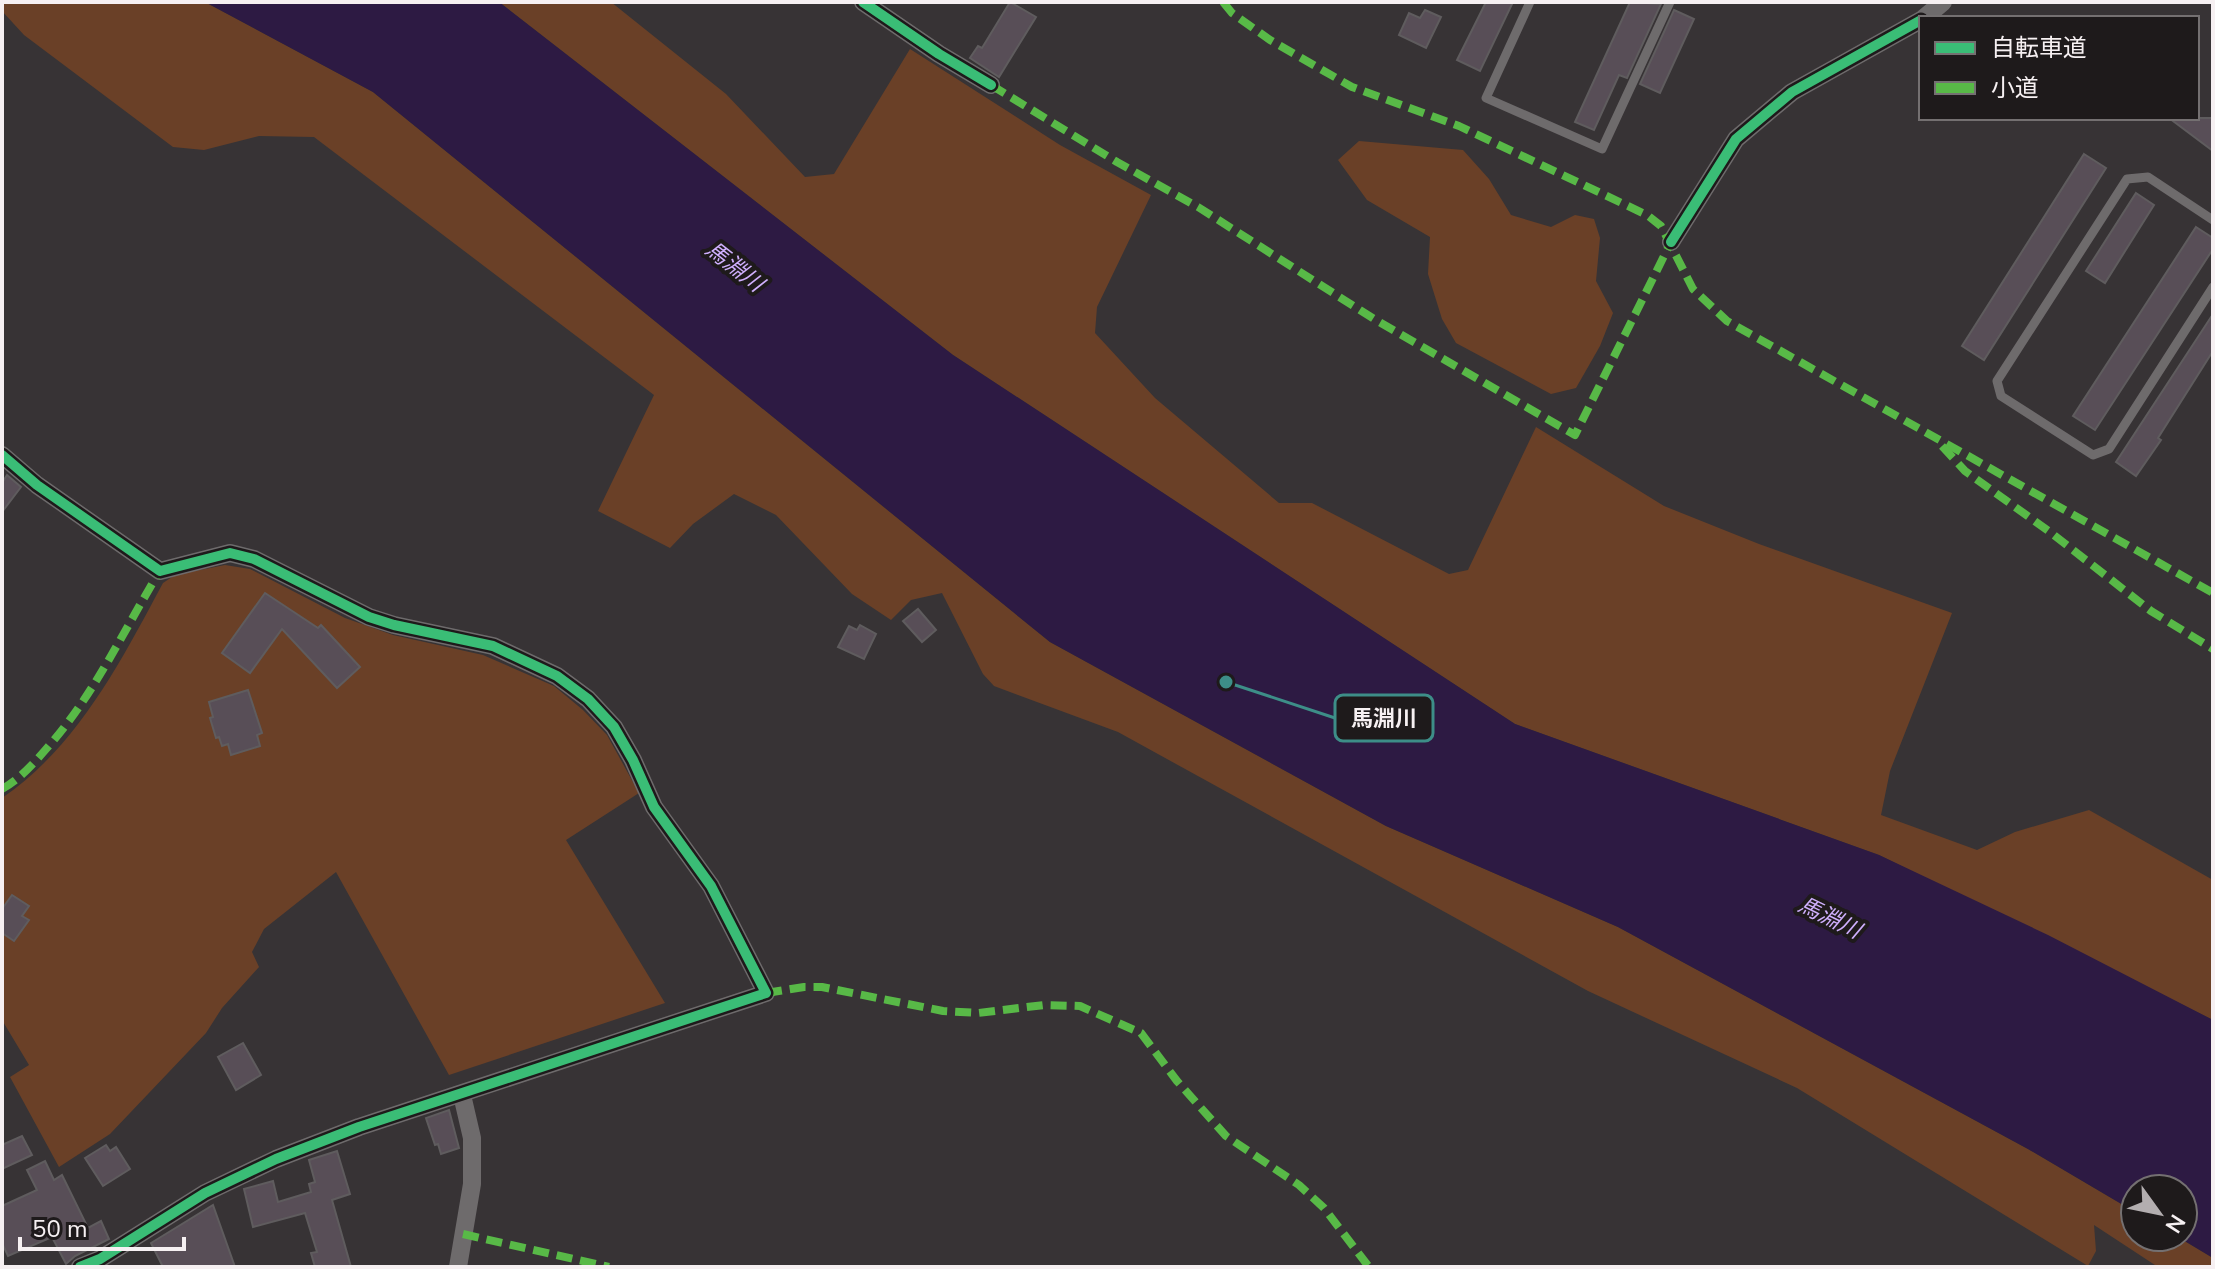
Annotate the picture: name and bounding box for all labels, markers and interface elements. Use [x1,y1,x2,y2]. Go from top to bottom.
legend [1919,16,2199,120]
text: 自転車道 [1991,32,2087,64]
text: 小道 [1991,72,2039,104]
water label: 馬淵川 [699,235,771,300]
callout: 馬淵川 [1335,695,1433,741]
text: 馬淵川 [1351,704,1417,734]
water label: 馬淵川 [1793,890,1868,947]
north arrow [2119,1173,2199,1253]
scale bar [20,1201,184,1251]
text: N [2158,1208,2192,1238]
text: 50 m [32,1213,88,1245]

